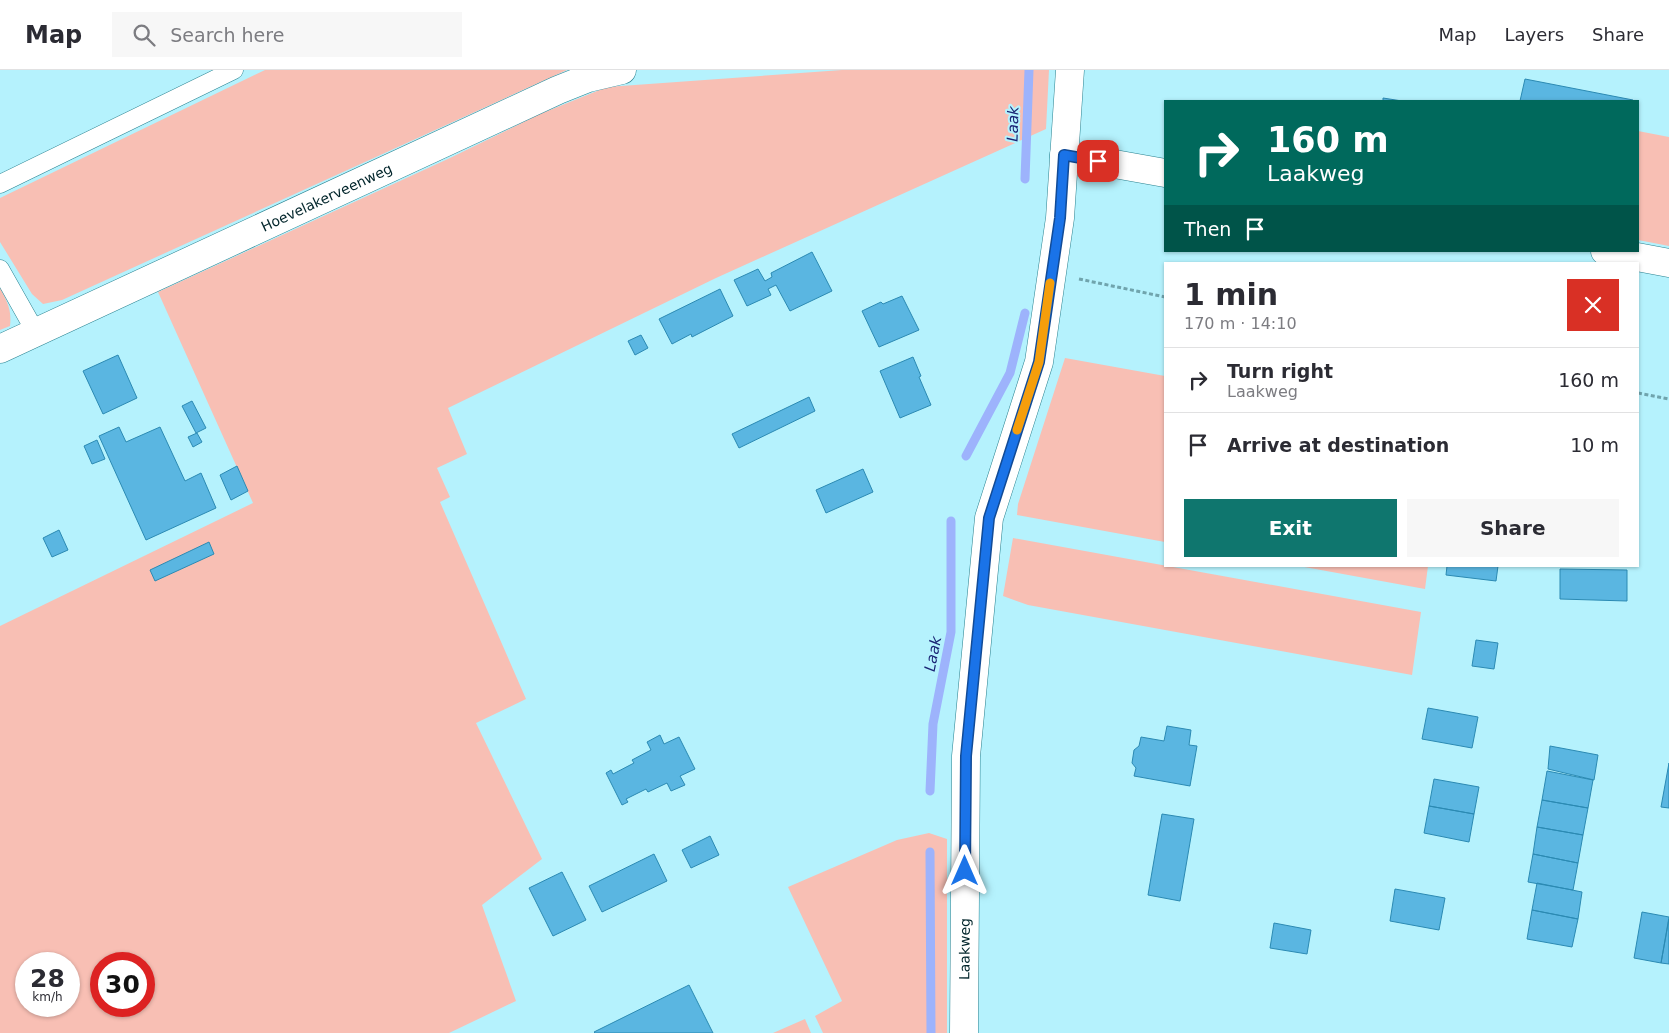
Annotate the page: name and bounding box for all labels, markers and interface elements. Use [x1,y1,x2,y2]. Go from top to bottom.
search box [112,12,462,57]
text: Map [25,21,82,49]
icon: search [130,21,158,49]
text: Search here [170,24,284,46]
text: Map [1438,24,1476,45]
text: Layers [1504,24,1564,45]
text: Share [1592,24,1644,45]
water label: Laak [1003,105,1023,142]
icon: right [1184,120,1249,185]
text: 160 m [1267,120,1389,160]
pin [1077,140,1119,182]
icon: arrive [1084,147,1112,175]
street label: Hoevelakerveenweg [259,160,395,235]
text: Laakweg [1267,161,1364,186]
icon: arrive [1241,215,1269,243]
text: Then [1184,218,1231,240]
text: 1 min [1184,277,1278,312]
button: close [1567,279,1619,331]
text: 170 m · 14:10 [1184,314,1297,333]
text: Turn right [1227,360,1333,382]
icon: right [1184,366,1212,394]
text: 160 m [1558,369,1619,391]
text: Laakweg [1227,382,1298,401]
icon: arrive [1184,431,1212,459]
text: Arrive at destination [1227,434,1449,456]
text: 10 m [1570,434,1619,456]
button: Exit [1184,499,1397,557]
button: Share [1407,499,1619,557]
water label: Laak [921,634,945,673]
position arrow [938,844,990,896]
street label: Laakweg [956,918,973,980]
speed limit sign: 30 [90,952,155,1017]
text: 28 [30,964,65,993]
text: km/h [32,990,63,1004]

